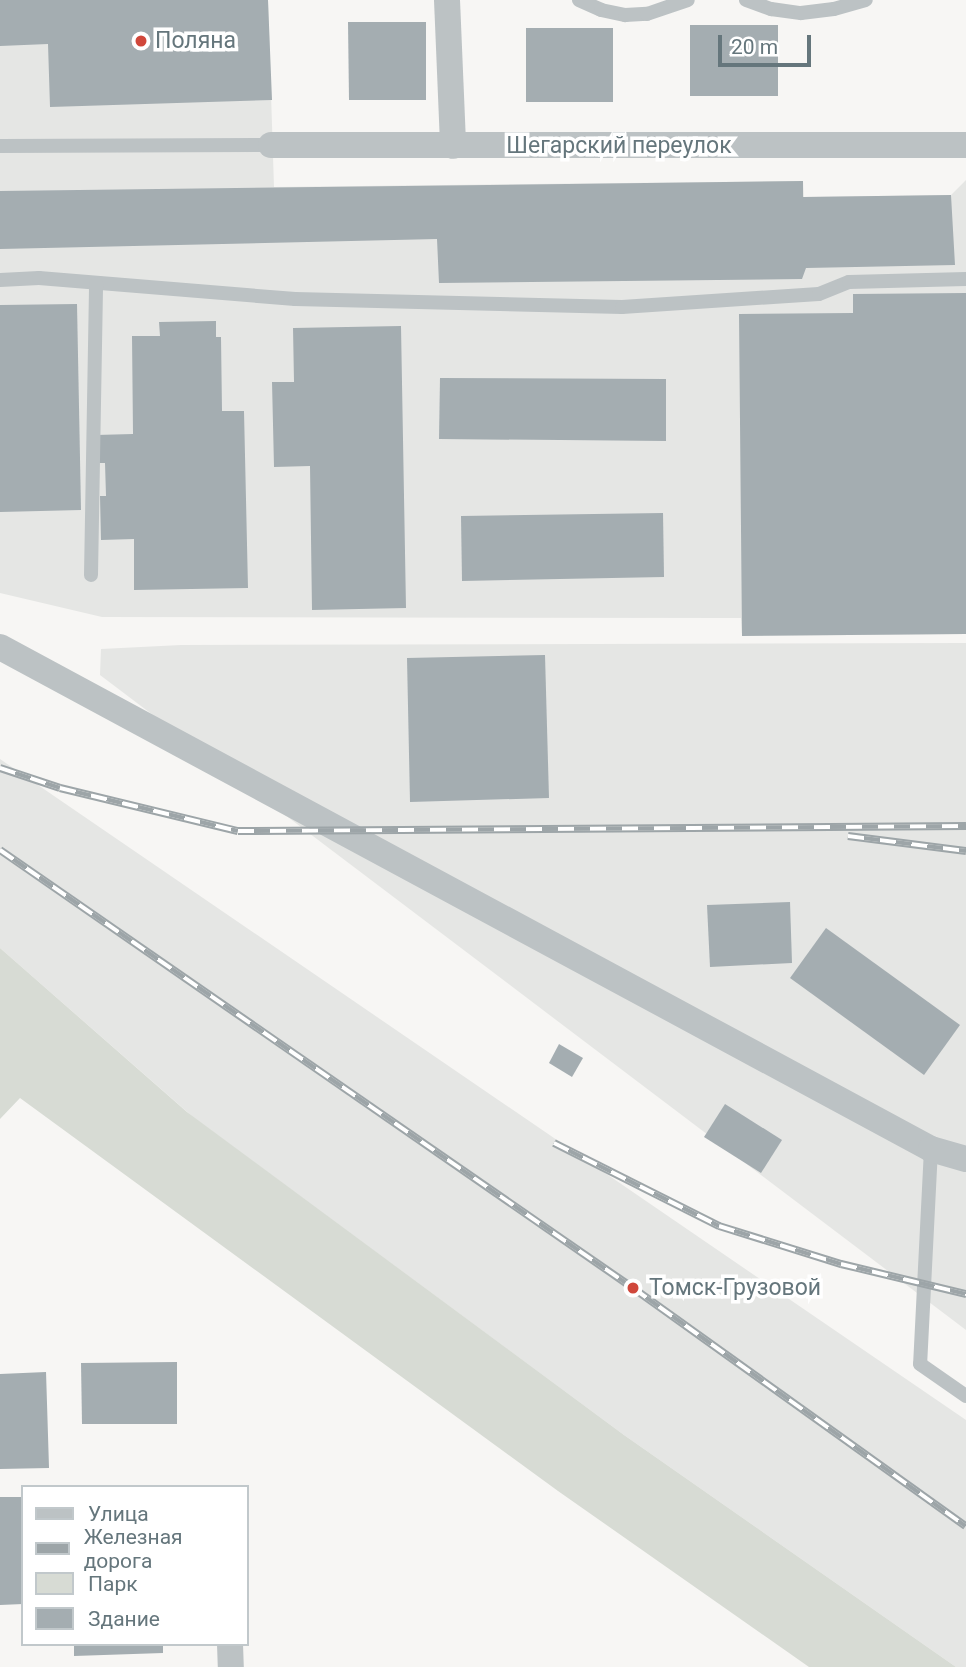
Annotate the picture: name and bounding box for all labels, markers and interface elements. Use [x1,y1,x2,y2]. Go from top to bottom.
scale bar [721,21,814,65]
place label: Поляна [155,27,236,55]
marker: Поляна [133,33,149,49]
text: 20 m [731,35,778,59]
street label: Шегарский переулок [506,132,732,160]
place label: Томск-Грузовой [649,1274,821,1302]
marker: Томск-Грузовой [623,1278,643,1298]
legend [21,1485,248,1646]
text: Улица [88,1502,149,1526]
text: Железная дорога [84,1525,183,1573]
text: Парк [88,1572,138,1596]
text: Здание [88,1607,160,1631]

